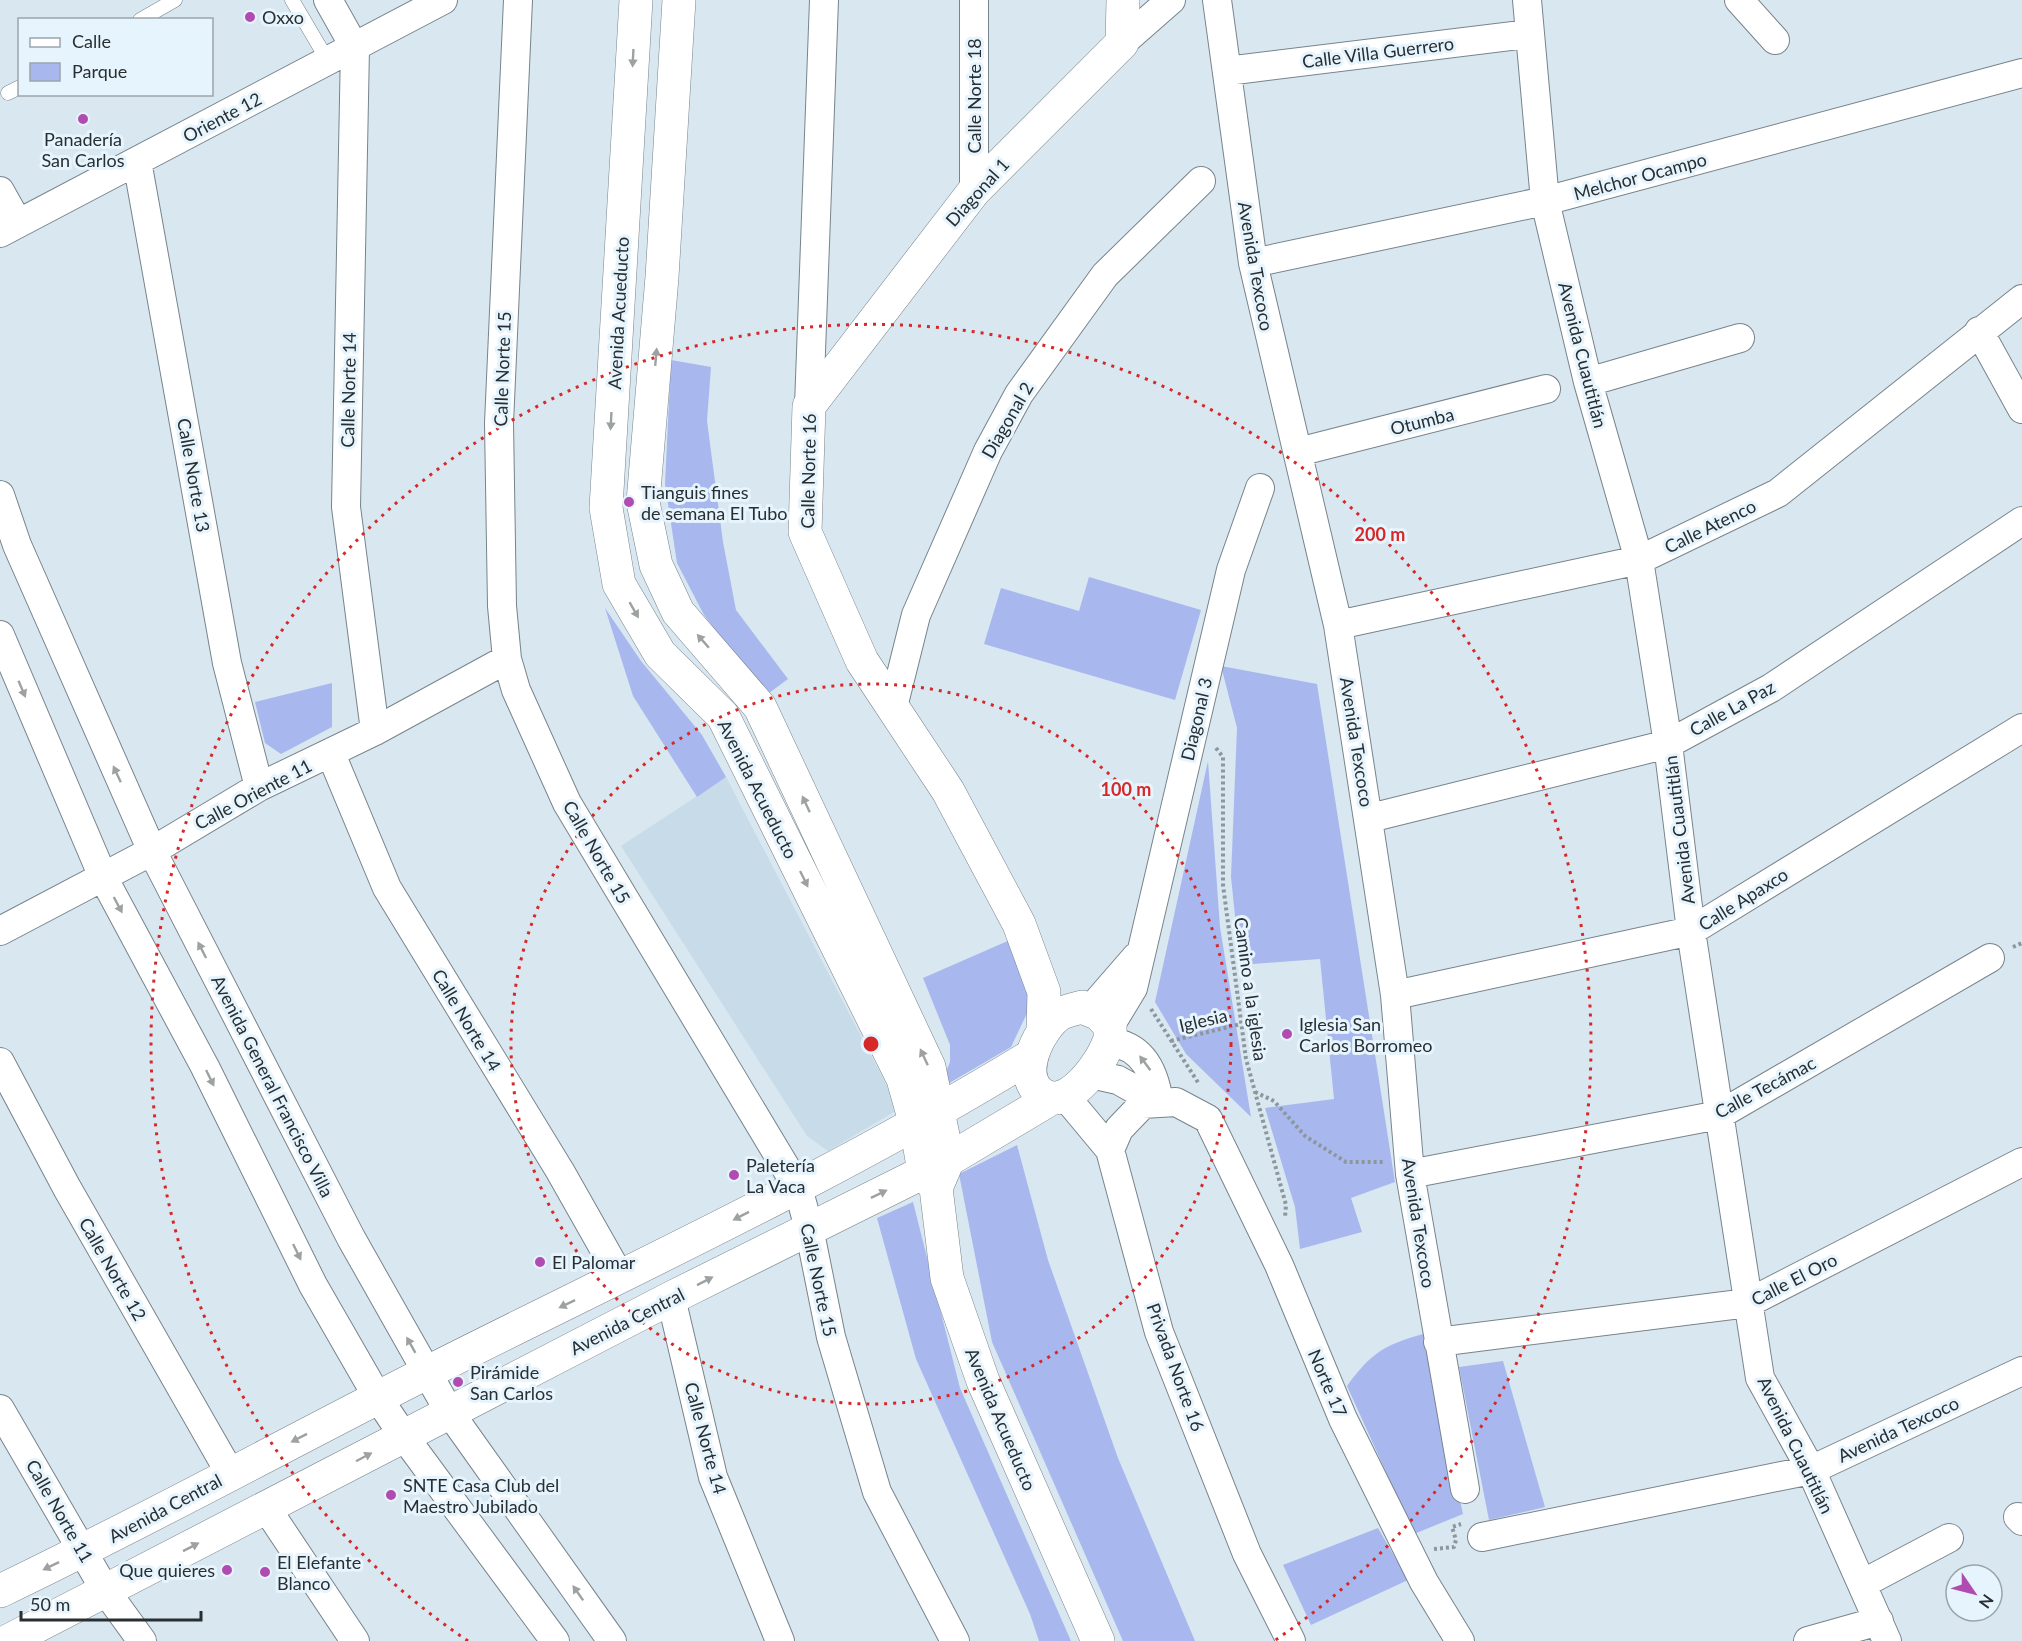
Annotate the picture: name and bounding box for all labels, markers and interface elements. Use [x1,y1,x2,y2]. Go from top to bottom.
place label: Oxxo [262,6,304,28]
marker: Oxxo [243,10,257,24]
legend [18,18,213,96]
text: Calle [72,30,111,52]
street label: Calle Villa Guerrero [1301,32,1455,72]
street label: Calle Norte 18 [963,38,985,154]
one-way arrow [628,49,637,68]
text: Parque [72,60,127,82]
street label: Oriente 12 [179,87,265,147]
marker: Panadería San Carlos [76,112,90,126]
place label: Panadería San Carlos [41,128,125,171]
street label: Melchor Ocampo [1571,148,1709,204]
street label: Diagonal 1 [941,153,1013,231]
street label: Avenida Texcoco [1234,200,1278,332]
street label: Avenida Acueducto [603,236,633,390]
street label: Avenida Cuautitlán [1554,280,1612,430]
street label: Calle Norte 15 [489,311,515,427]
street label: Calle Norte 14 [336,332,360,448]
one-way arrow [651,347,660,366]
street label: Diagonal 2 [976,378,1038,462]
street label: Otumba [1388,403,1456,439]
one-way arrow [606,411,616,430]
street label: Calle Norte 16 [796,413,820,529]
street label: Calle Norte 13 [173,416,215,534]
place label: Tianguis fines de semana El Tubo [641,481,788,524]
street label: Calle Atenco [1661,494,1759,558]
marker: Tianguis fines de semana El Tubo [622,495,636,509]
text: 200 m [1355,523,1405,545]
one-way arrow [629,602,640,618]
one-way arrow [697,634,710,649]
street label: Diagonal 3 [1176,675,1216,763]
street label: Avenida Texcoco [1336,676,1378,808]
street label: Calle La Paz [1686,676,1778,740]
one-way arrow [18,680,27,698]
street label: Avenida Acueducto [714,716,802,862]
street label: Calle Oriente 11 [191,754,315,834]
street label: Avenida Cuautitlán [1659,754,1699,906]
one-way arrow [112,765,122,783]
text: 100 m [1101,778,1151,800]
one-way arrow [801,796,810,813]
street label: Calle Norte 15 [559,797,635,907]
street label: Calle Apaxco [1694,863,1792,935]
one-way arrow [799,871,809,888]
one-way arrow [113,897,123,914]
street label: Camino a la iglesia [1230,916,1272,1062]
one-way arrow [197,941,207,958]
street label: Calle Norte 14 [428,965,506,1075]
street label: Avenida General Francisco Villa [207,971,339,1201]
street label: Iglesia [1177,1004,1229,1036]
place label: Iglesia San Carlos Borromeo [1299,1013,1433,1056]
marker: Iglesia San Carlos Borromeo [1280,1027,1294,1041]
centre of rings [861,1034,881,1054]
one-way arrow [919,1049,928,1066]
street label: Calle Tecámac [1711,1051,1819,1123]
one-way arrow [1139,1055,1151,1071]
one-way arrow [205,1069,214,1086]
place label: Paletería La Vaca [746,1154,815,1197]
street label: Avenida Texcoco [1398,1157,1440,1289]
marker: Paletería La Vaca [727,1168,741,1182]
one-way arrow [871,1189,888,1198]
one-way arrow [733,1211,750,1221]
street label: Calle Norte 12 [75,1214,151,1324]
street label: Calle Norte 15 [796,1221,842,1339]
one-way arrow [292,1244,301,1261]
street label: Calle El Oro [1747,1248,1841,1310]
place label: El Palomar [552,1251,636,1273]
marker: El Palomar [533,1255,547,1269]
one-way arrow [696,1276,714,1286]
street label: Avenida Central [566,1283,688,1359]
one-way arrow [559,1299,576,1308]
street label: Privada Norte 16 [1143,1300,1209,1434]
one-way arrow [406,1336,416,1353]
street label: Avenida Acueducto [961,1344,1041,1494]
street label: Norte 17 [1304,1346,1352,1420]
place label: Pirámide San Carlos [470,1361,553,1404]
street label: Avenida Cuautitlán [1753,1373,1839,1517]
marker: Pirámide San Carlos [451,1375,465,1389]
street label: Calle Norte 14 [680,1380,732,1496]
street label: Avenida Texcoco [1834,1391,1962,1467]
one-way arrow [290,1433,308,1443]
one-way arrow [355,1452,372,1462]
street label: Calle Norte 11 [22,1456,98,1566]
street label: Avenida Central [105,1469,225,1547]
place label: SNTE Casa Club del Maestro Jubilado [403,1474,559,1517]
marker: SNTE Casa Club del Maestro Jubilado [384,1488,398,1502]
one-way arrow [182,1542,199,1552]
place label: El Elefante Blanco [277,1551,361,1594]
place label: Que quieres [119,1559,215,1581]
one-way arrow [43,1562,60,1571]
marker: Que quieres [220,1563,234,1577]
north arrow [1944,1563,2004,1623]
marker: El Elefante Blanco [258,1565,272,1579]
scale bar [21,1584,201,1622]
one-way arrow [572,1586,584,1602]
text: N [1975,1591,1998,1612]
text: 50 m [30,1593,70,1615]

